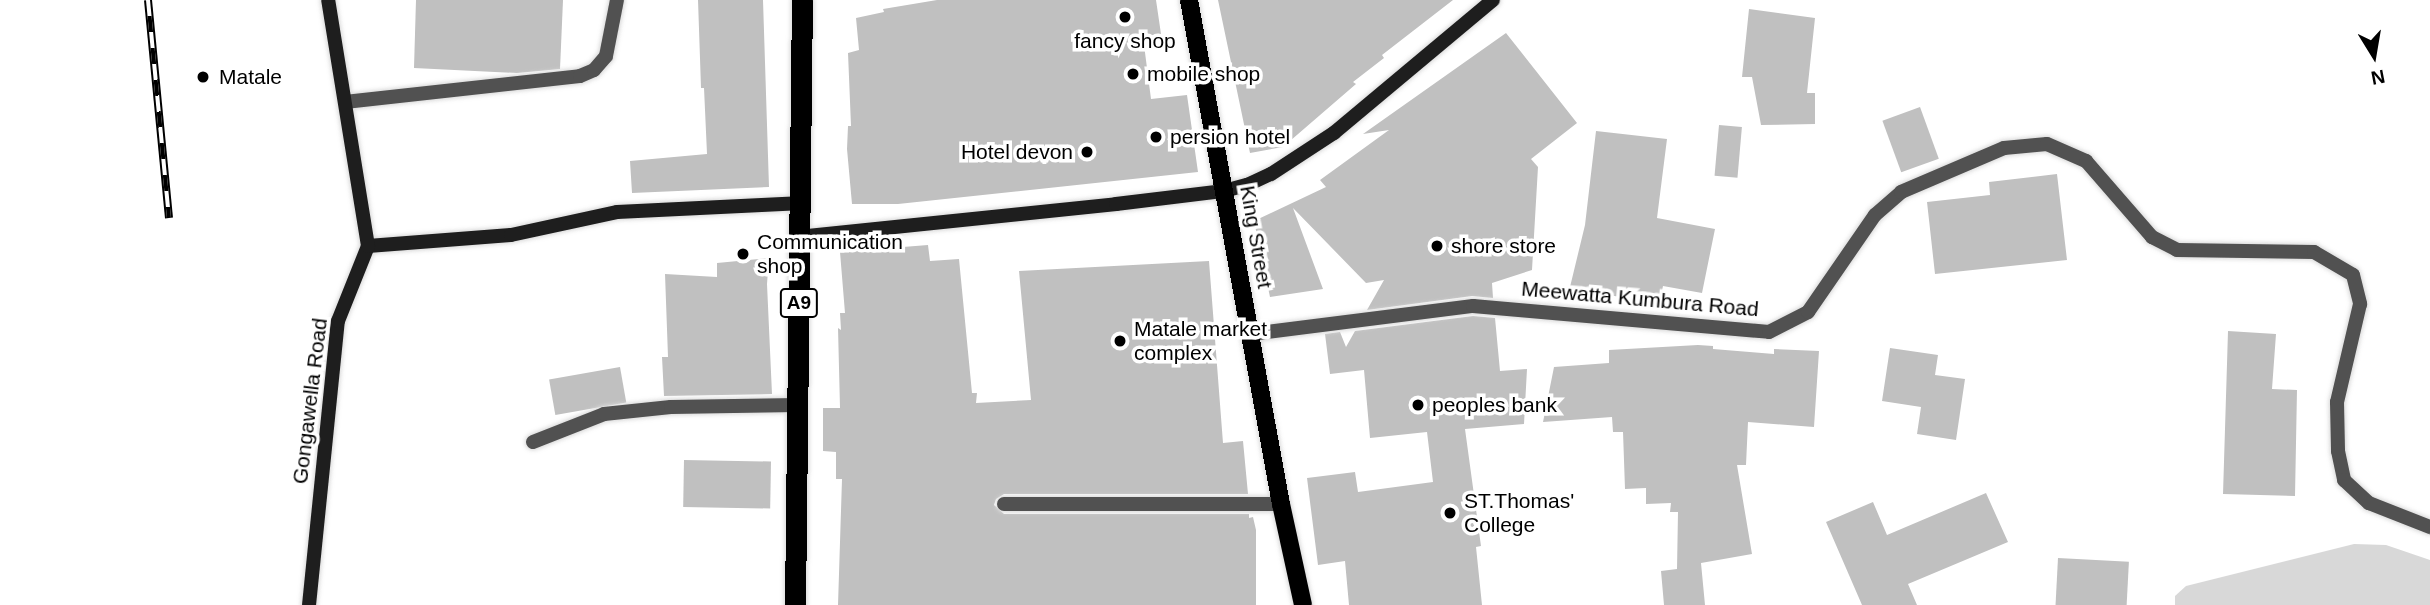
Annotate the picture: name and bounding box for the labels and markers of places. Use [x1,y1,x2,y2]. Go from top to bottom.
marker: fancy shop [1117,9,1133,25]
place label: fancy shop [1074,28,1176,54]
place label: mobile shop [1147,61,1260,87]
place label: Matale [219,64,282,90]
marker: mobile shop [1125,66,1141,82]
marker: Matale [193,67,213,87]
place label: persion hotel [1170,124,1290,150]
marker: persion hotel [1148,129,1164,145]
place label: Hotel devon [961,139,1073,165]
marker: Hotel devon [1079,144,1095,160]
place label: Communication shop [757,229,903,279]
place label: shore store [1451,233,1556,259]
marker: shore store [1429,238,1445,254]
marker: Communication shop [735,246,751,262]
place label: Matale market complex [1134,316,1267,366]
marker: Matale market complex [1112,333,1128,349]
place label: peoples bank [1432,392,1557,418]
marker: peoples bank [1410,397,1426,413]
place label: ST.Thomas' College [1464,488,1574,538]
marker: ST.Thomas' College [1442,505,1458,521]

